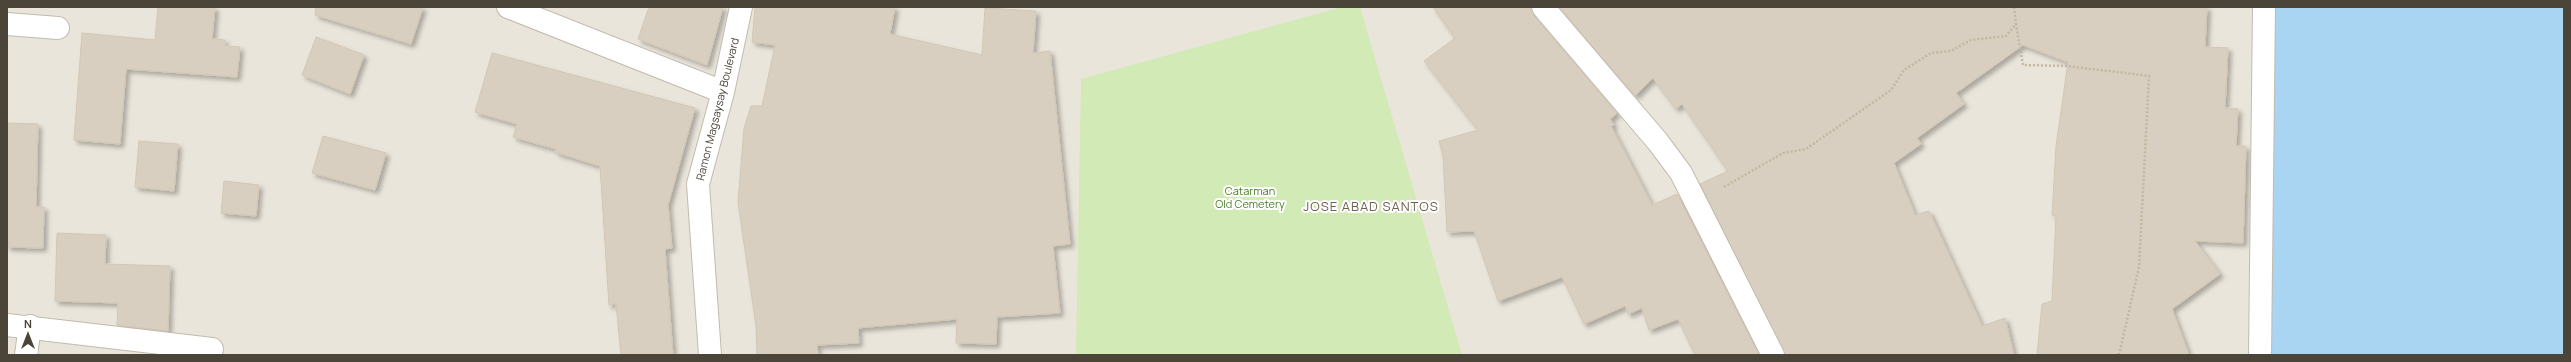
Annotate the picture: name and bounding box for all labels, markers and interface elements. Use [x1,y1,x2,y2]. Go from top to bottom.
street label: Ramon Magsaysay Boulevard [692,36,742,182]
park label: Catarman Old Cemetery [1215,183,1285,211]
district label: JOSE ABAD SANTOS [1303,197,1439,215]
north arrow [8,314,48,354]
text: N [24,316,32,331]

